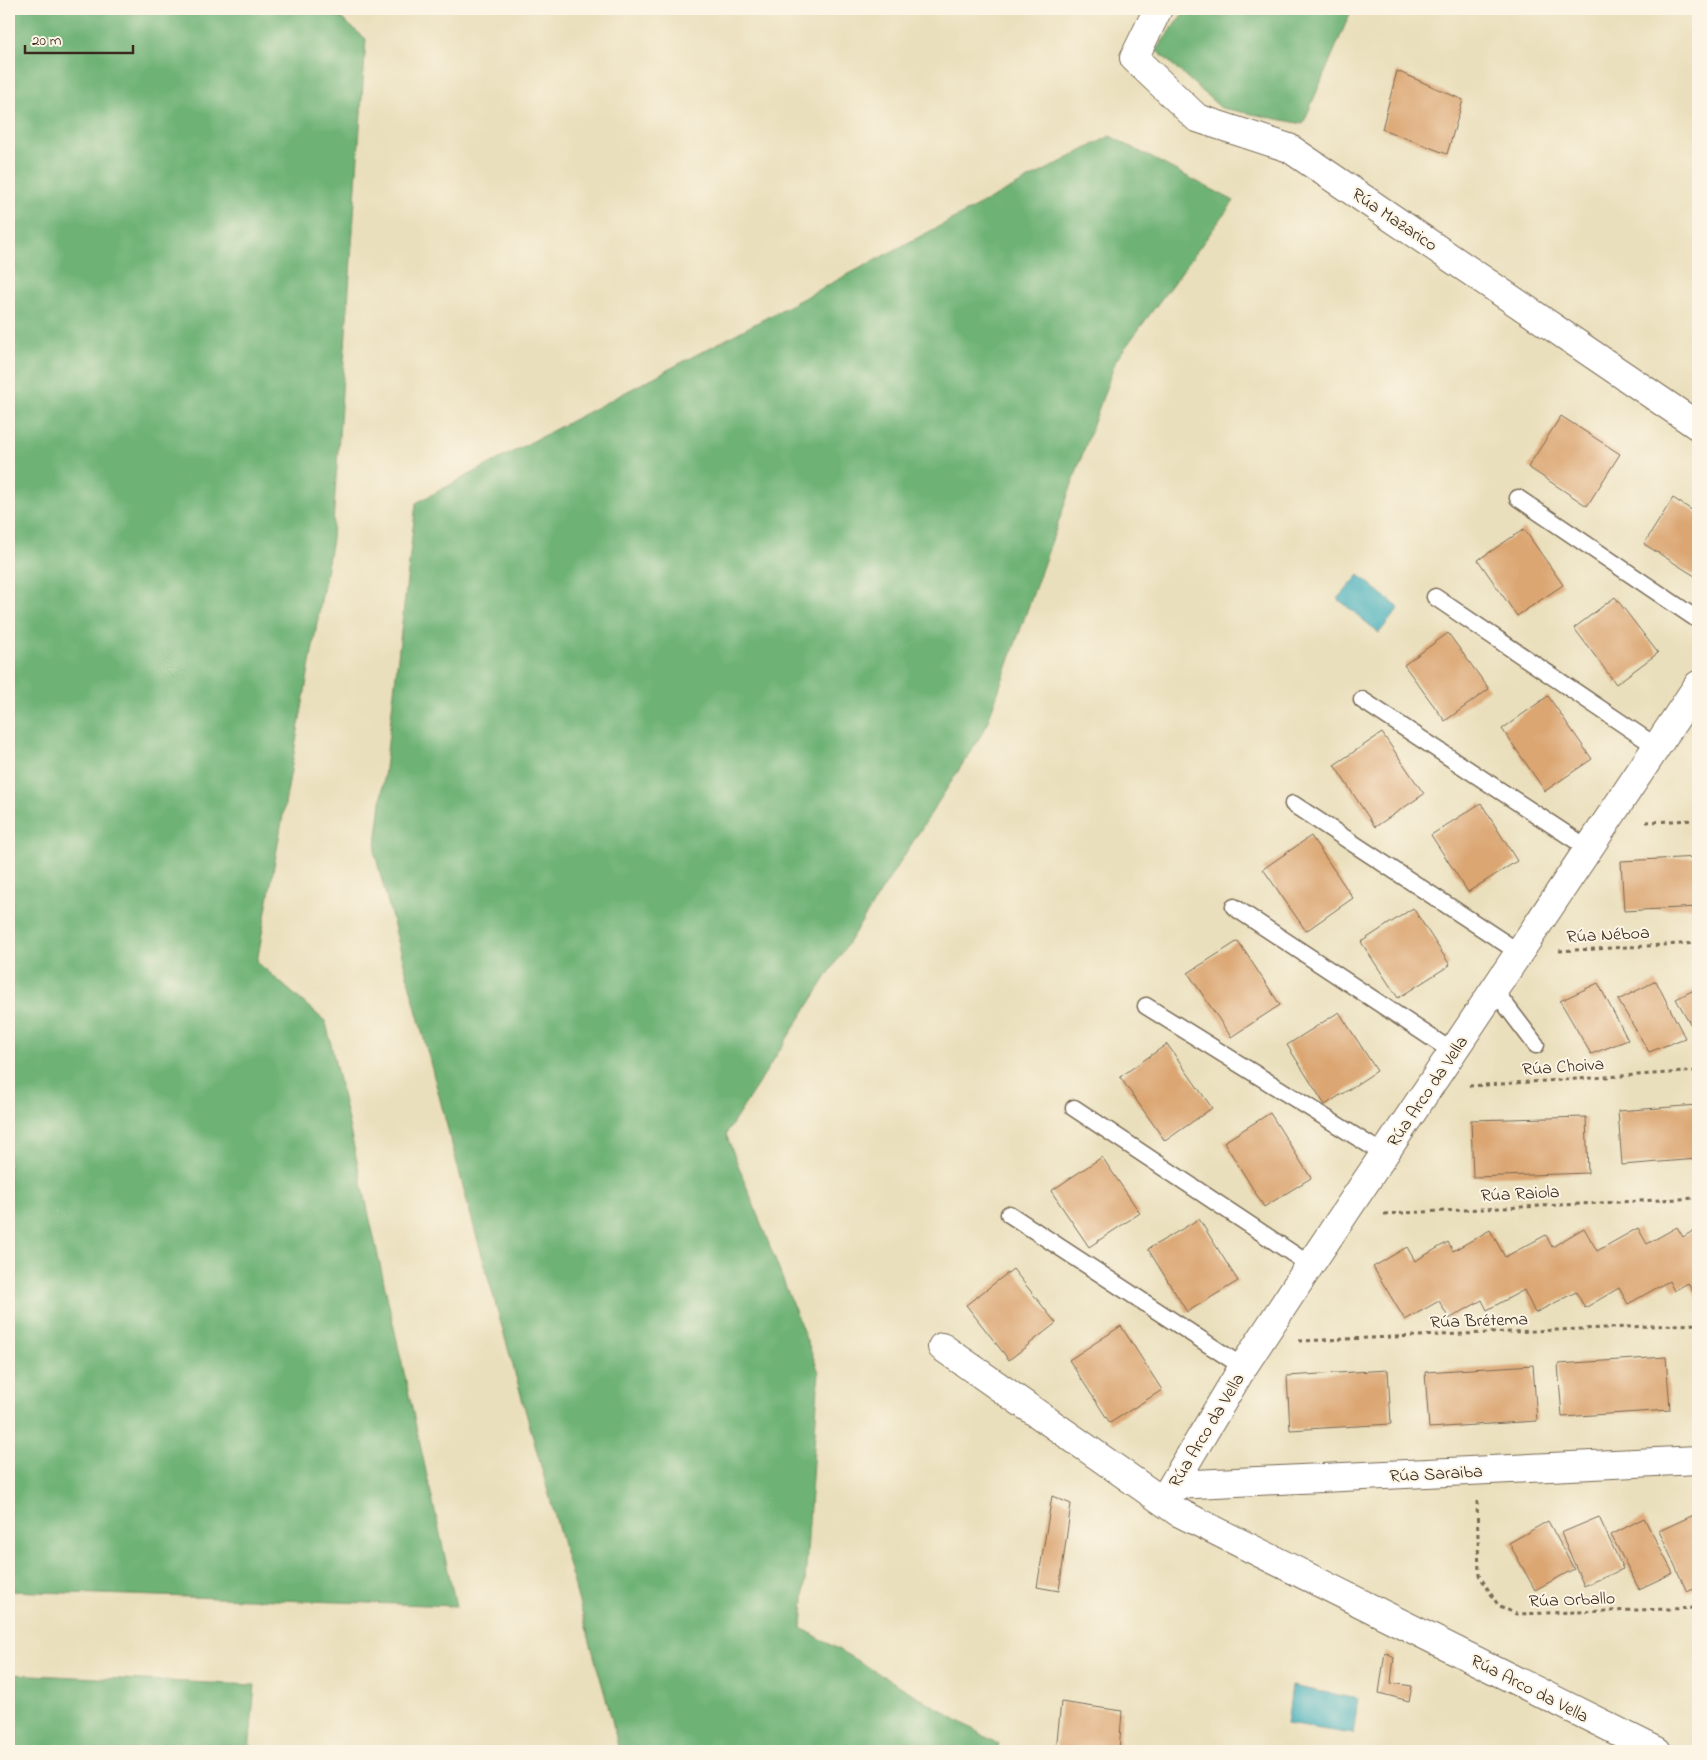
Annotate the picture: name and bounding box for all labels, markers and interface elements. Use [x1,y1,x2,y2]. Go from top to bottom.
scale bar [25,22,132,54]
text: 20 m [32,30,62,52]
street label: Rúa Mazarico [1346,182,1442,259]
street label: Rúa Néboa [1566,921,1650,951]
street label: Rúa Arco da Vella [1382,1031,1476,1153]
street label: Rúa Choiva [1521,1052,1605,1084]
street label: Rúa Raiola [1480,1180,1560,1210]
street label: Rúa Brétema [1430,1307,1528,1337]
street label: Rúa Arco da Vella [1163,1369,1252,1493]
street label: Rúa Saraiba [1389,1460,1483,1490]
street label: Rúa Orballo [1528,1586,1616,1615]
street label: Rúa Arco da Vella [1465,1649,1593,1731]

